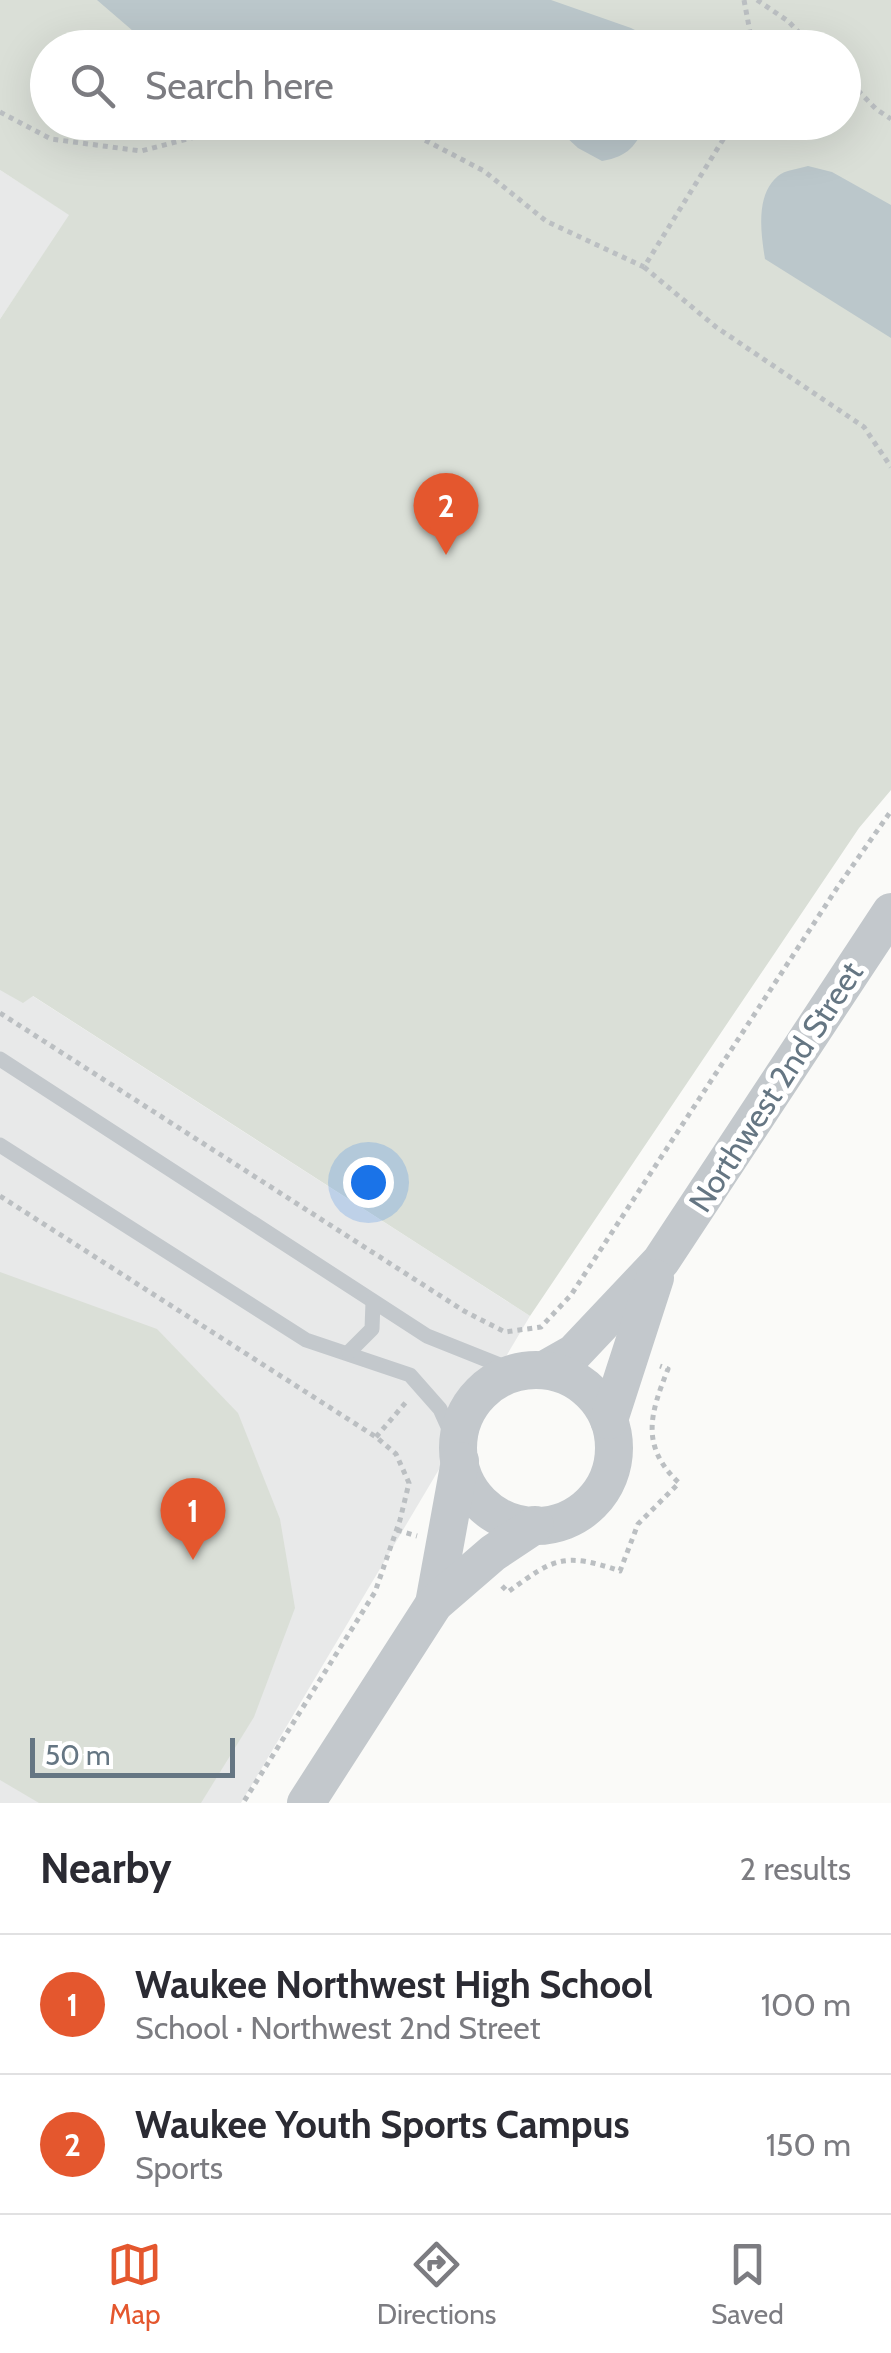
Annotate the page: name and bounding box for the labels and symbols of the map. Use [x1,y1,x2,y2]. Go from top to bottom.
pin: 2 [414,472,478,555]
street label: Northwest 2nd Street [680,954,871,1219]
your location [343,1157,394,1208]
pin: 1 [160,1478,226,1560]
scale bar [30,1733,235,1778]

